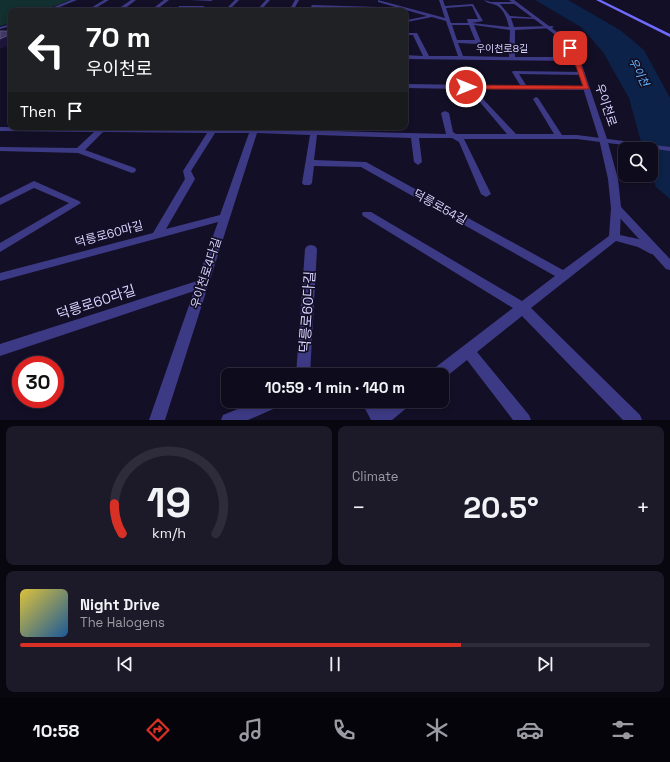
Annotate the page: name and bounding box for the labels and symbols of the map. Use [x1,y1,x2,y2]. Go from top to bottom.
pin [553,31,587,65]
street label: 우이천로8길 [476,42,528,55]
water label: 우이천 [626,55,653,90]
position arrow [445,66,487,108]
street label: 우이천로 [592,82,620,128]
street label: 덕릉로54길 [410,186,470,228]
street label: 덕릉로60마길 [73,217,145,251]
street label: 우이천로4다길 [187,235,225,311]
street label: 덕릉로60다길 [295,270,319,354]
street label: 덕릉로60라길 [54,281,138,323]
speed limit sign: 30 [12,356,64,408]

